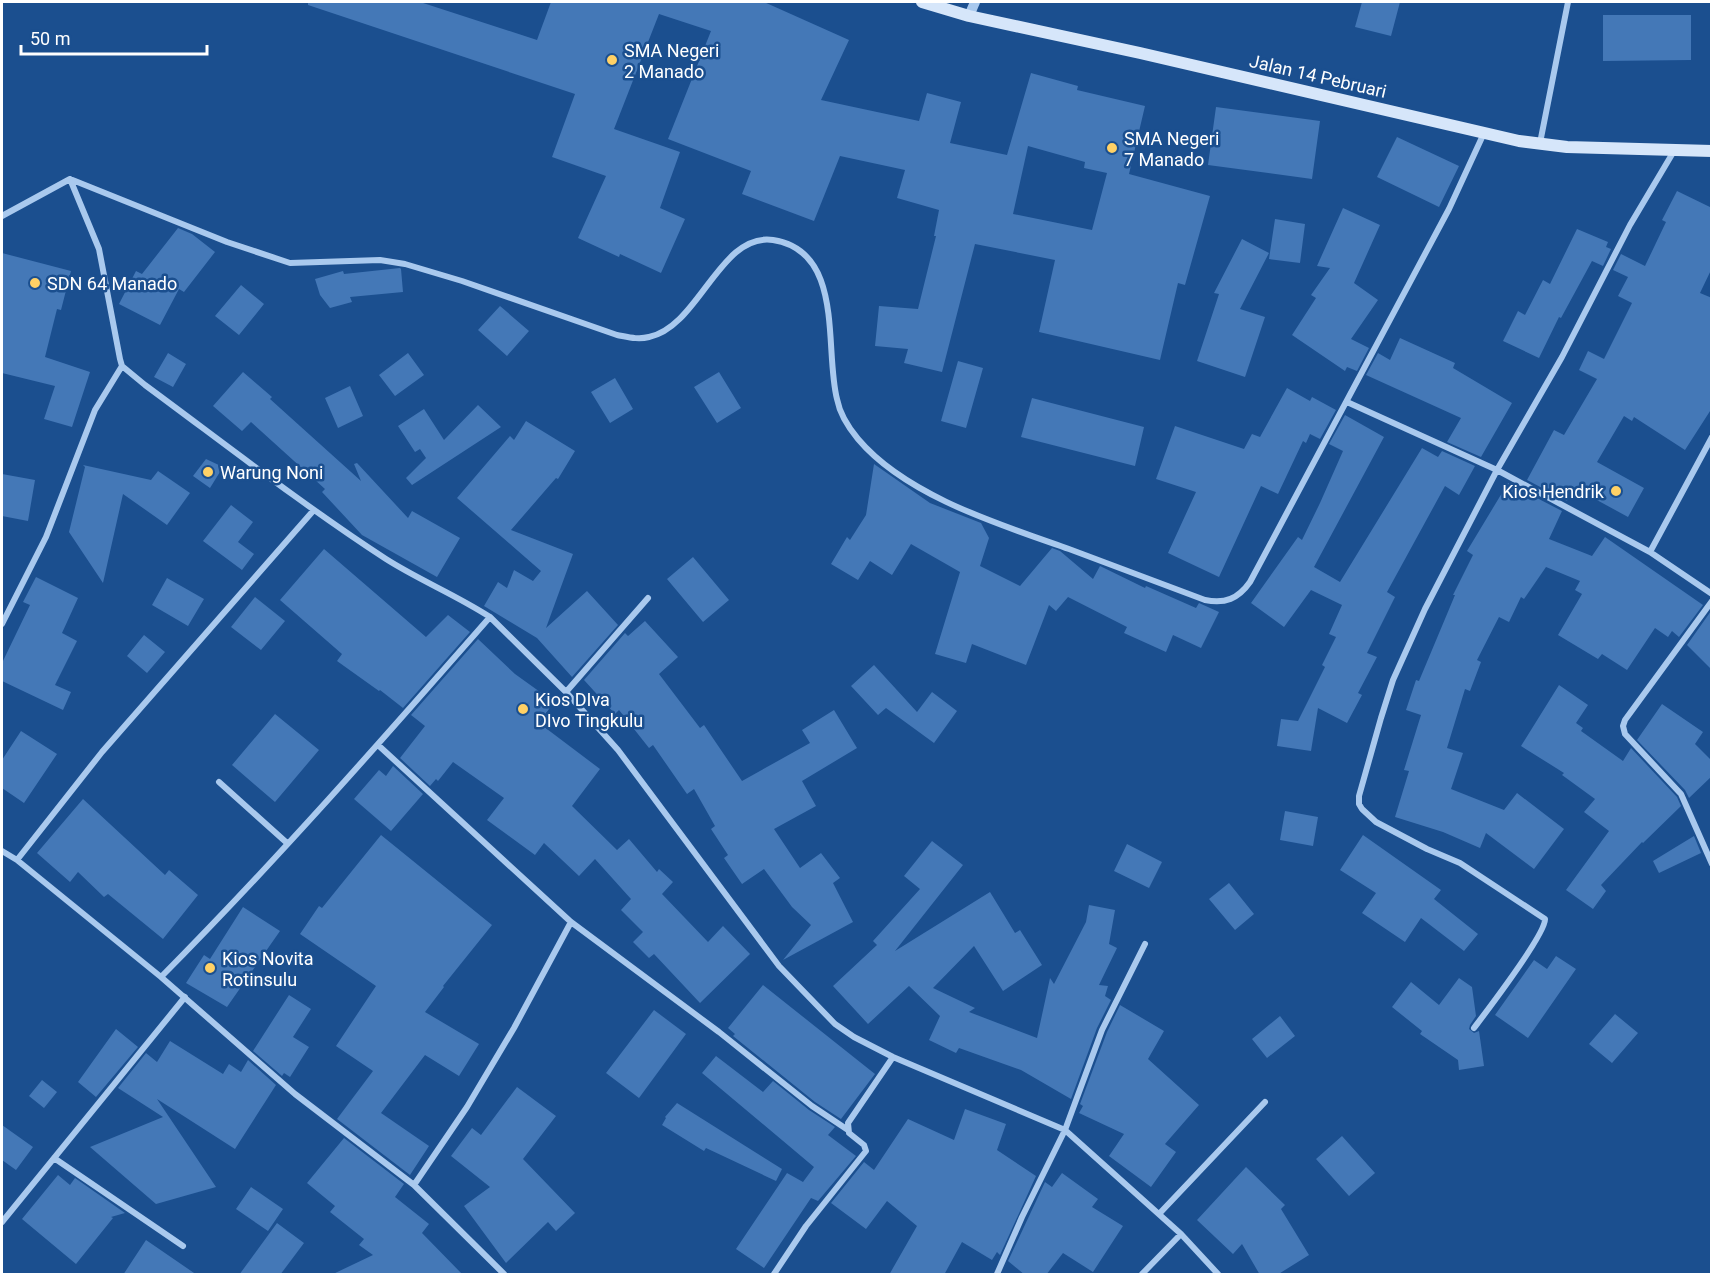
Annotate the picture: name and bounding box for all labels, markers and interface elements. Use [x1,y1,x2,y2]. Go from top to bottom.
scale bar [21,18,207,56]
text: 50 m [30,28,70,49]
place label: SMA Negeri 2 Manado [624,40,719,82]
street label: Jalan 14 Pebruari [1247,50,1389,102]
marker: SMA Negeri 2 Manado [605,53,619,67]
place label: SMA Negeri 7 Manado [1124,128,1219,170]
marker: SMA Negeri 7 Manado [1105,141,1119,155]
place label: SDN 64 Manado [47,273,177,294]
marker: SDN 64 Manado [28,276,42,290]
place label: Warung Noni [220,462,323,483]
marker: Warung Noni [201,465,215,479]
place label: Kios Hendrik [1502,481,1605,502]
marker: Kios Hendrik [1609,484,1623,498]
place label: Kios DIva DIvo Tingkulu [535,689,643,731]
marker: Kios DIva DIvo Tingkulu [516,702,530,716]
place label: Kios Novita Rotinsulu [222,948,313,990]
marker: Kios Novita Rotinsulu [203,961,217,975]

